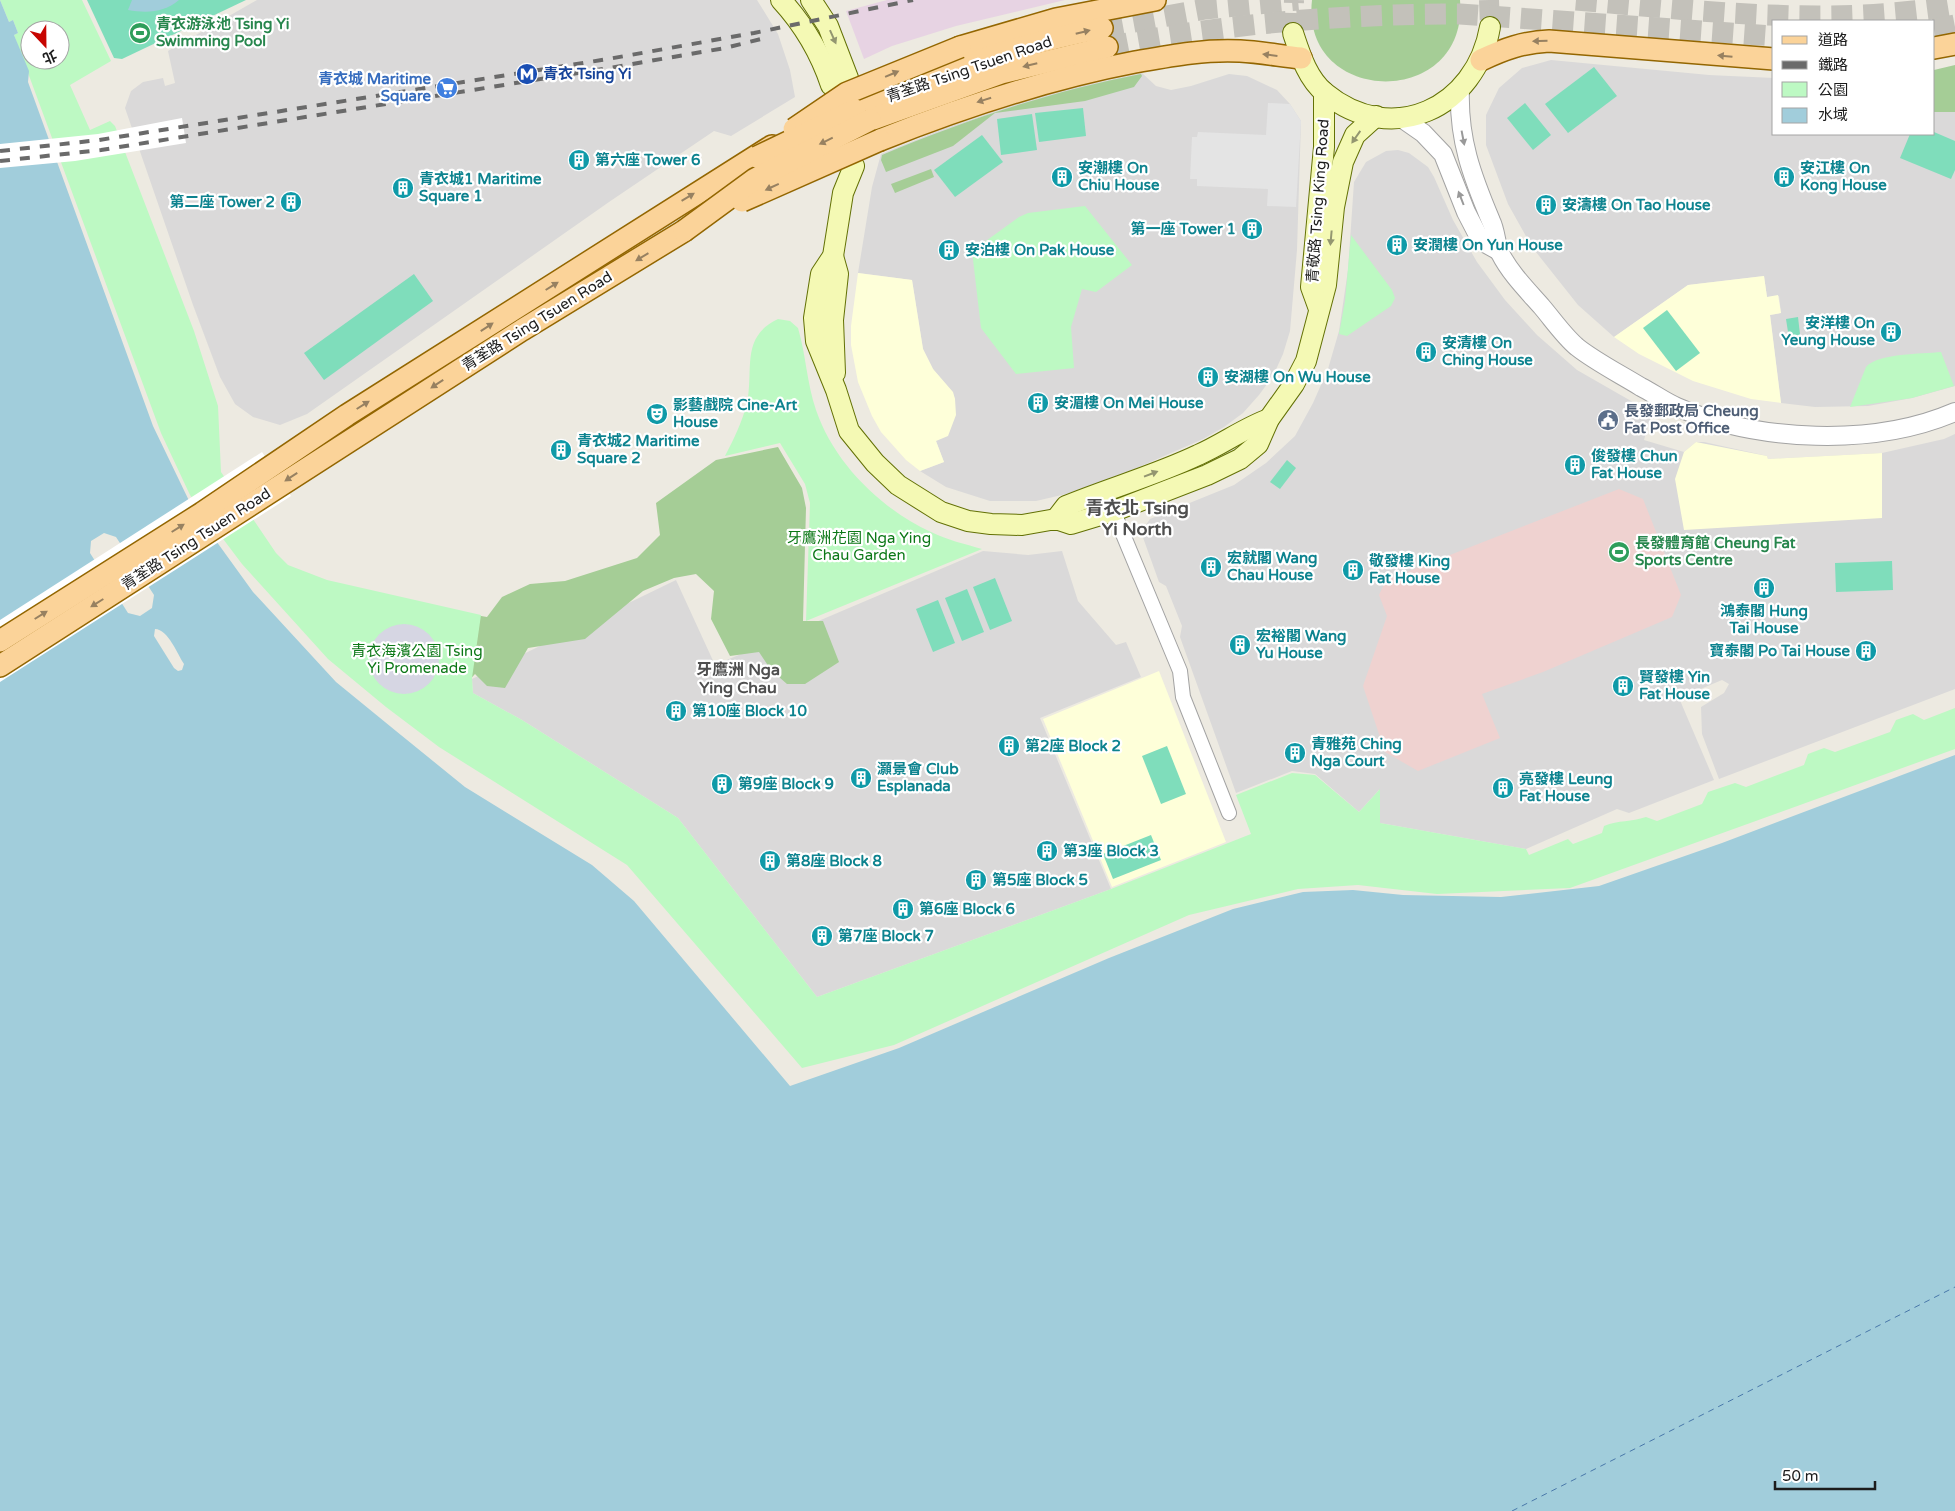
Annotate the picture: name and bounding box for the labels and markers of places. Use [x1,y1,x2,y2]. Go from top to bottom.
place label: 青衣游泳池 Tsing Yi Swimming Pool [156,15,290,51]
sports icon: 青衣游泳池 Tsing Yi Swimming Pool [128,21,152,45]
metro station icon: 青衣 Tsing Yi [515,62,539,86]
place label: 青衣 Tsing Yi [543,65,632,84]
place label: 青衣城 Maritime Square [318,70,432,106]
supermarket icon: 青衣城 Maritime Square [435,76,459,100]
building icon: 第六座 Tower 6 [567,148,591,172]
place label: 第六座 Tower 6 [595,151,700,169]
place label: 安潮樓 On Chiu House [1078,159,1160,194]
place label: 安江樓 On Kong House [1800,159,1887,195]
building icon: 安潮樓 On Chiu House [1050,165,1074,189]
building icon: 安江樓 On Kong House [1772,165,1796,189]
place label: 青衣城1 Maritime Square 1 [419,170,542,206]
building icon: 青衣城1 Maritime Square 1 [391,176,415,200]
building icon: 第二座 Tower 2 [279,190,303,214]
place label: 第二座 Tower 2 [170,193,275,211]
building icon: 安濤樓 On Tao House [1534,193,1558,217]
place label: 安濤樓 On Tao House [1562,196,1711,214]
building icon: 第一座 Tower 1 [1240,217,1264,241]
place label: 第一座 Tower 1 [1131,220,1236,238]
building icon: 安潤樓 On Yun House [1385,233,1409,257]
place label: 安潤樓 On Yun House [1413,236,1563,254]
building icon: 安泊樓 On Pak House [937,238,961,262]
place label: 安泊樓 On Pak House [965,241,1115,259]
place label: 安洋樓 On Yeung House [1781,314,1875,350]
building icon: 安洋樓 On Yeung House [1879,320,1903,344]
place label: 安清樓 On Ching House [1442,334,1533,370]
building icon: 安清樓 On Ching House [1414,340,1438,364]
building icon: 安湖樓 On Wu House [1196,365,1220,389]
place label: 安湖樓 On Wu House [1224,368,1371,386]
building icon: 安湄樓 On Mei House [1026,391,1050,415]
place label: 安湄樓 On Mei House [1054,394,1204,412]
place label: 影藝戲院 Cine-Art House [673,396,797,431]
theatre icon: 影藝戲院 Cine-Art House [645,402,669,426]
place label: 長發郵政局 Cheung Fat Post Office [1624,402,1759,437]
public building icon: 長發郵政局 Cheung Fat Post Office [1596,408,1620,432]
place label: 青衣城2 Maritime Square 2 [577,432,700,468]
building icon: 青衣城2 Maritime Square 2 [549,438,573,462]
place label: 俊發樓 Chun Fat House [1591,447,1678,482]
building icon: 俊發樓 Chun Fat House [1563,453,1587,477]
place label: 長發體育館 Cheung Fat Sports Centre [1635,534,1796,570]
sports icon: 長發體育館 Cheung Fat Sports Centre [1607,540,1631,564]
place label: 宏就閣 Wang Chau House [1227,549,1318,584]
place label: 敬發樓 King Fat House [1369,552,1450,587]
building icon: 宏就閣 Wang Chau House [1199,555,1223,579]
building icon: 敬發樓 King Fat House [1341,558,1365,582]
building icon: 鴻泰閣 Hung Tai House [1752,576,1776,600]
place label: 鴻泰閣 Hung Tai House [1720,602,1808,637]
place label: 宏裕閣 Wang Yu House [1256,627,1347,662]
building icon: 宏裕閣 Wang Yu House [1228,633,1252,657]
building icon: 寶泰閣 Po Tai House [1854,639,1878,663]
place label: 寶泰閣 Po Tai House [1709,642,1851,660]
place label: 賢發樓 Yin Fat House [1639,668,1710,703]
building icon: 賢發樓 Yin Fat House [1611,674,1635,698]
building icon: 第10座 Block 10 [664,699,688,723]
place label: 第10座 Block 10 [692,702,807,720]
building icon: 第2座 Block 2 [997,734,1021,758]
place label: 青雅苑 Ching Nga Court [1311,735,1402,771]
place label: 第2座 Block 2 [1025,737,1121,755]
building icon: 青雅苑 Ching Nga Court [1283,741,1307,765]
place label: 灝景會 Club Esplanada [877,760,959,796]
building icon: 灝景會 Club Esplanada [849,766,873,790]
place label: 亮發樓 Leung Fat House [1519,770,1613,805]
building icon: 第9座 Block 9 [710,772,734,796]
place label: 第9座 Block 9 [738,775,834,793]
building icon: 亮發樓 Leung Fat House [1491,776,1515,800]
building icon: 第3座 Block 3 [1035,839,1059,863]
place label: 第3座 Block 3 [1063,842,1159,860]
building icon: 第8座 Block 8 [758,849,782,873]
place label: 第8座 Block 8 [786,852,883,870]
building icon: 第5座 Block 5 [964,868,988,892]
place label: 第5座 Block 5 [992,871,1088,889]
building icon: 第6座 Block 6 [891,897,915,921]
place label: 第6座 Block 6 [919,900,1015,918]
building icon: 第7座 Block 7 [810,924,834,948]
place label: 第7座 Block 7 [838,927,934,945]

